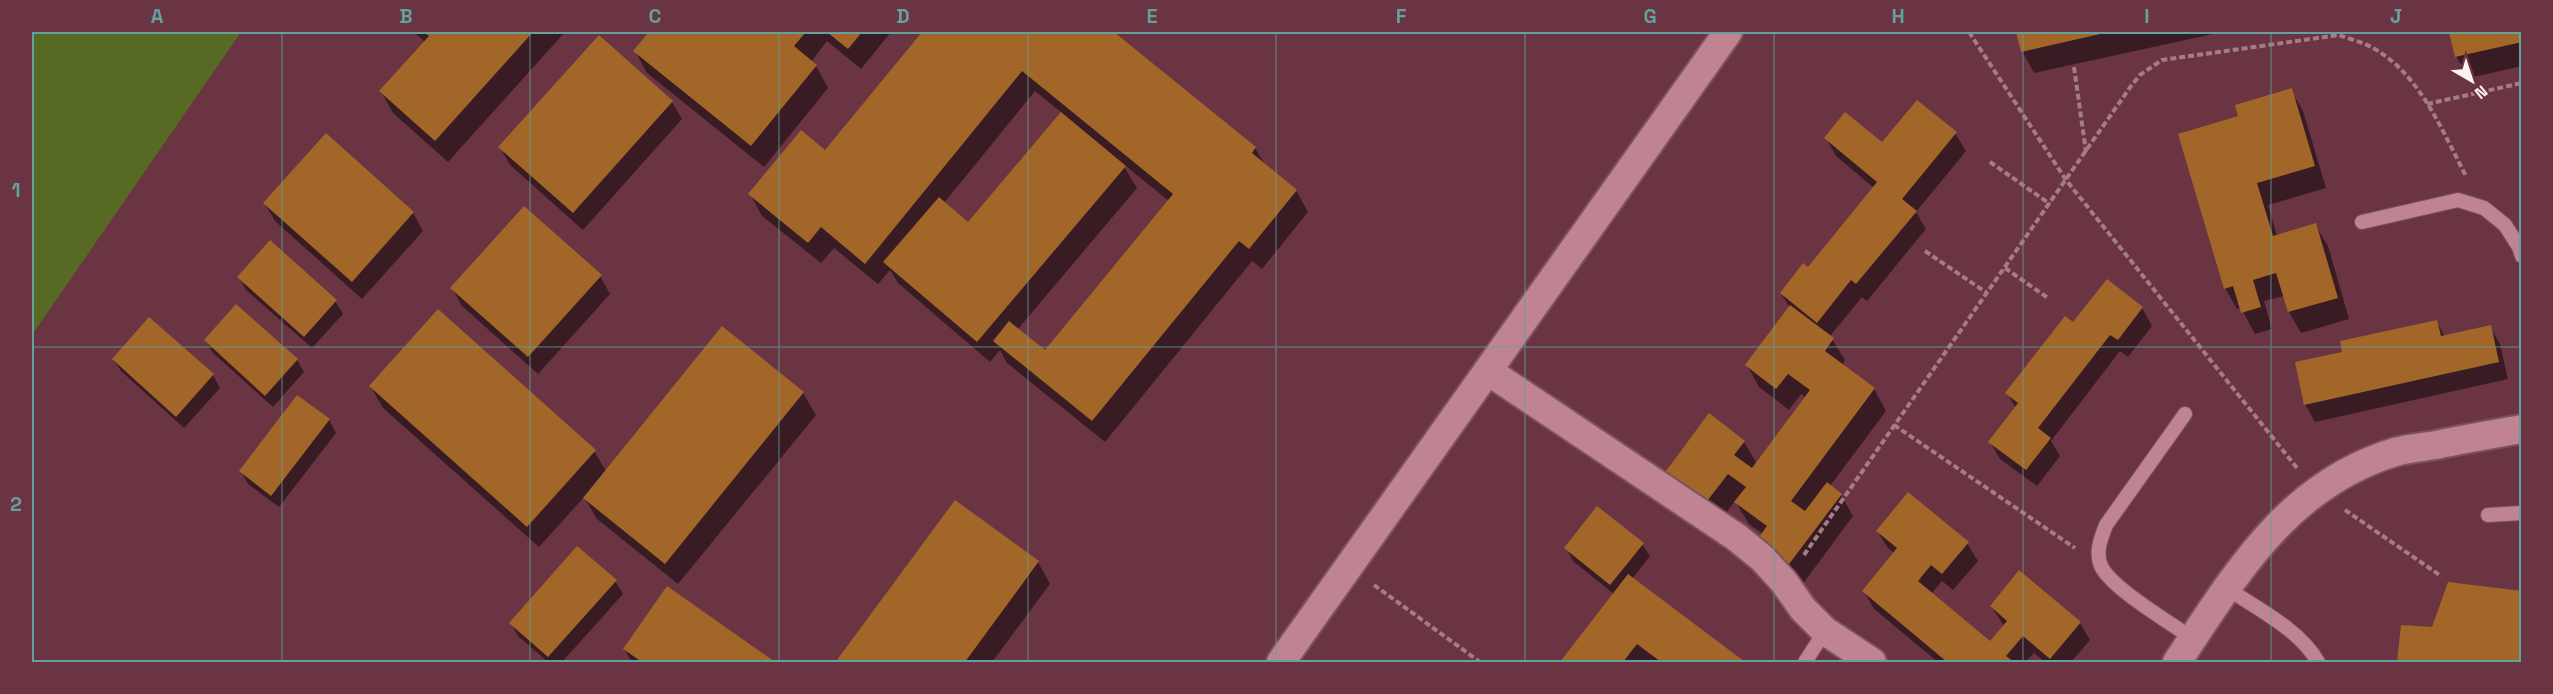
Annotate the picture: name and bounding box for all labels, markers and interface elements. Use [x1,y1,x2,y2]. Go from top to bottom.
text: A [151,3,164,29]
text: B [399,3,413,29]
text: C [649,3,662,29]
text: D [896,3,910,29]
text: E [1146,3,1158,29]
text: F [1396,3,1407,29]
text: G [1643,3,1657,29]
text: H [1891,3,1905,29]
text: I [2144,3,2150,29]
text: J [2390,3,2402,29]
north arrow [2442,51,2502,111]
text: N [2470,81,2492,104]
text: 1 [11,177,21,203]
text: 2 [10,491,22,517]

